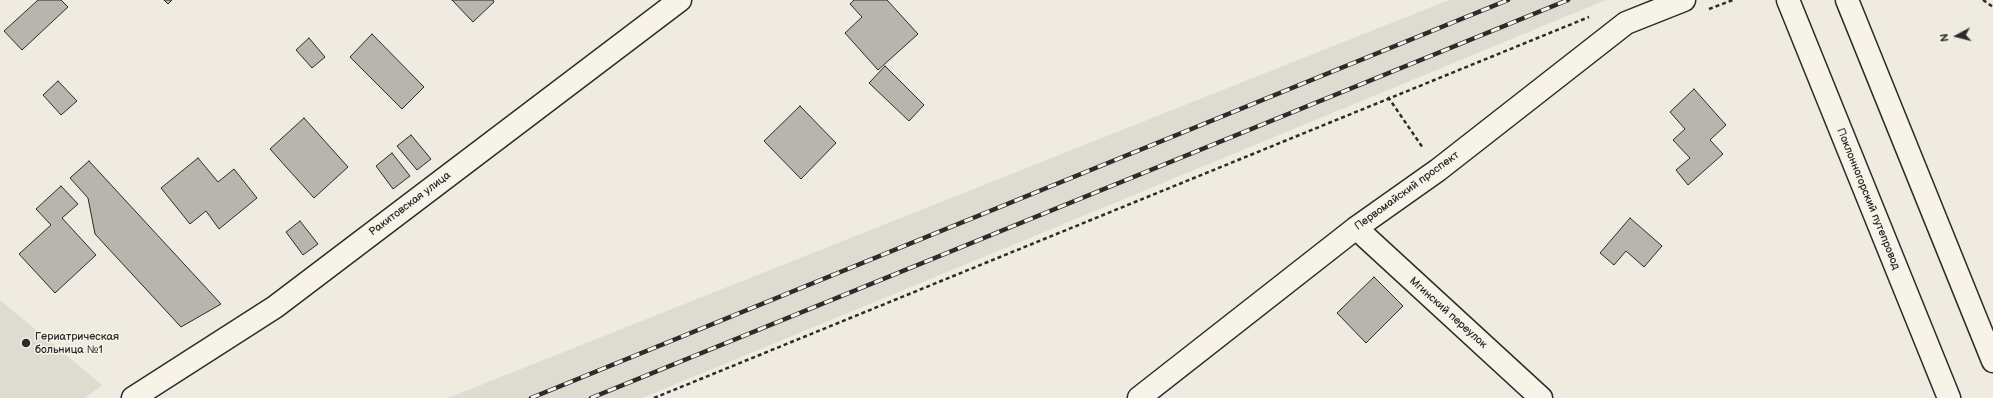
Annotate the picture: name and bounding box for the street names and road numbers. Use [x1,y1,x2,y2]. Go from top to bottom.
street label: Поклонногорский путепровод [1834,126,1902,272]
street label: Первомайский проспект [1352,149,1462,233]
street label: Ракитовская улица [367,169,453,239]
street label: Мгинский переулок [1406,275,1490,351]

